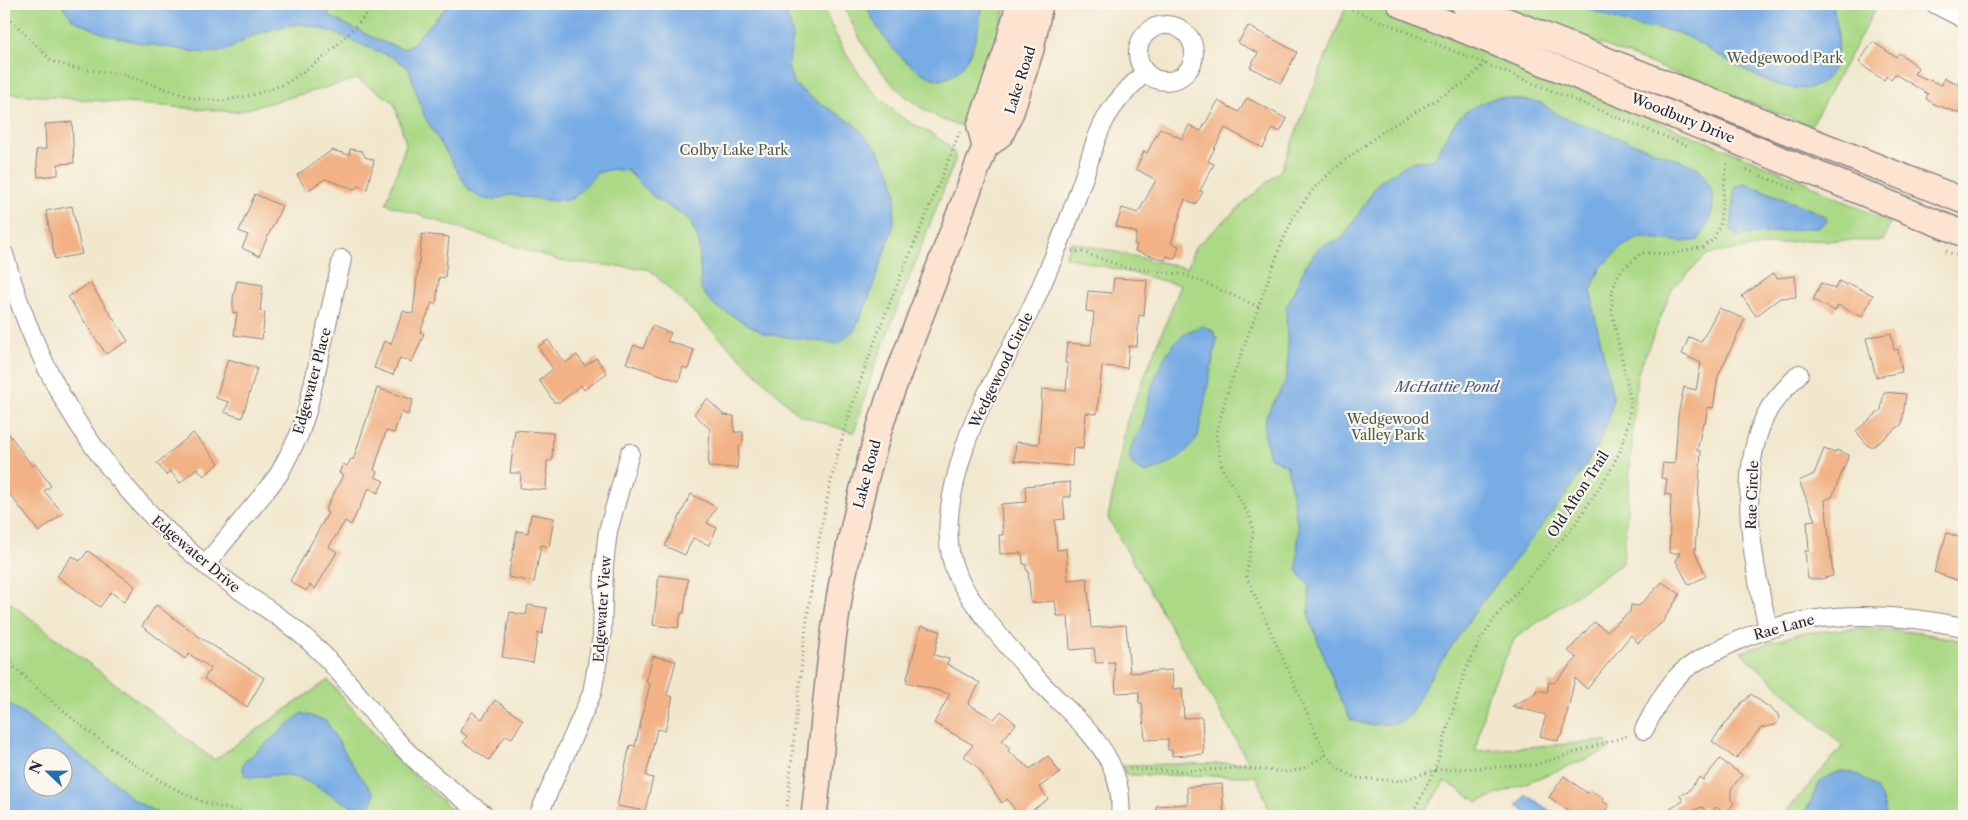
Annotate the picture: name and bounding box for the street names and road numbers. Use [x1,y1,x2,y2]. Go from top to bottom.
street label: Lake Road [1001,43,1040,116]
street label: Woodbury Drive [1628,89,1738,147]
street label: Wedgewood Circle [965,309,1037,432]
street label: Edgewater Place [289,325,335,436]
street label: Lake Road [849,437,885,510]
street label: Old Afton Trail [1543,447,1613,541]
street label: Rae Circle [1742,460,1762,530]
street label: Edgewater Drive [148,512,244,596]
street label: Edgewater View [589,555,615,663]
street label: Rae Lane [1752,610,1817,644]

